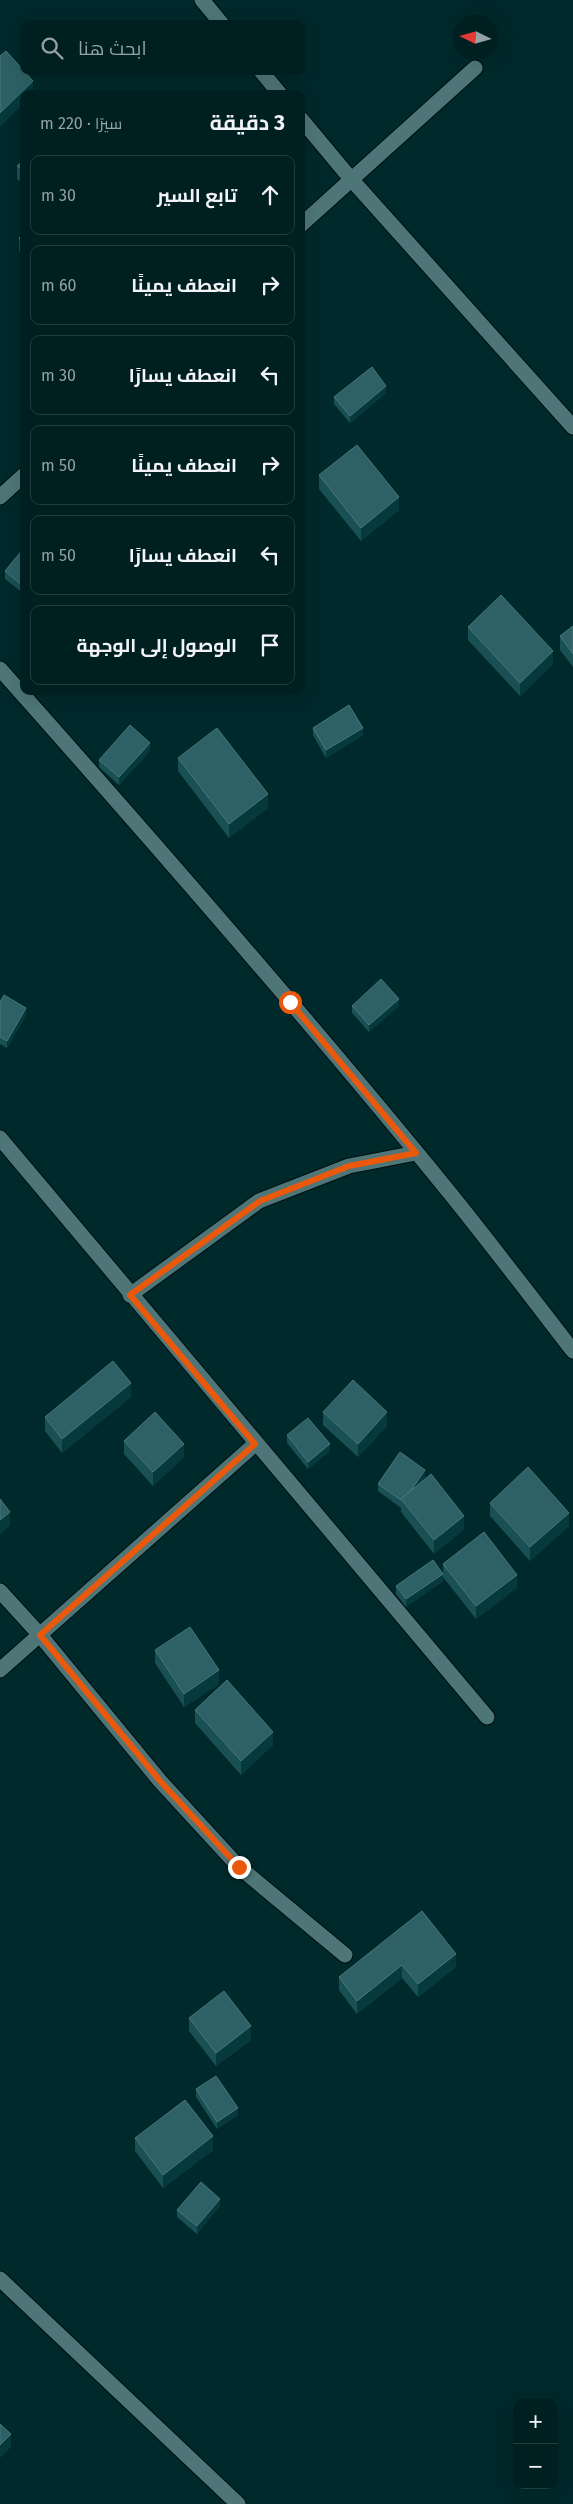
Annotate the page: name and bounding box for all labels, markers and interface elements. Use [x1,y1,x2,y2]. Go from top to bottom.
north arrow [453,15,498,60]
search box [20,20,305,75]
icon: search [38,34,66,62]
text: ابحث هنا [78,37,147,60]
text: 3 دقيقة [210,110,285,136]
text: سيرًا · 220 m [40,114,122,133]
icon: ahead [256,181,284,209]
text: تابع السير [157,184,237,207]
text: 30 m [41,186,76,205]
icon: right [256,271,284,299]
text: انعطف يمينًا [131,274,237,297]
text: 60 m [41,276,76,295]
icon: left [256,361,284,389]
text: انعطف يسارًا [129,364,237,387]
text: 30 m [41,366,76,385]
icon: right [256,451,284,479]
text: انعطف يمينًا [131,454,237,477]
text: 50 m [41,456,76,475]
icon: left [256,541,284,569]
text: انعطف يسارًا [129,544,237,567]
text: 50 m [41,546,76,565]
icon: arrive [256,631,284,659]
text: الوصول إلى الوجهة [77,634,237,657]
route start [279,991,302,1014]
route end [228,1856,251,1879]
map controls [513,2399,558,2489]
button: + [513,2399,558,2444]
button: − [513,2444,558,2489]

